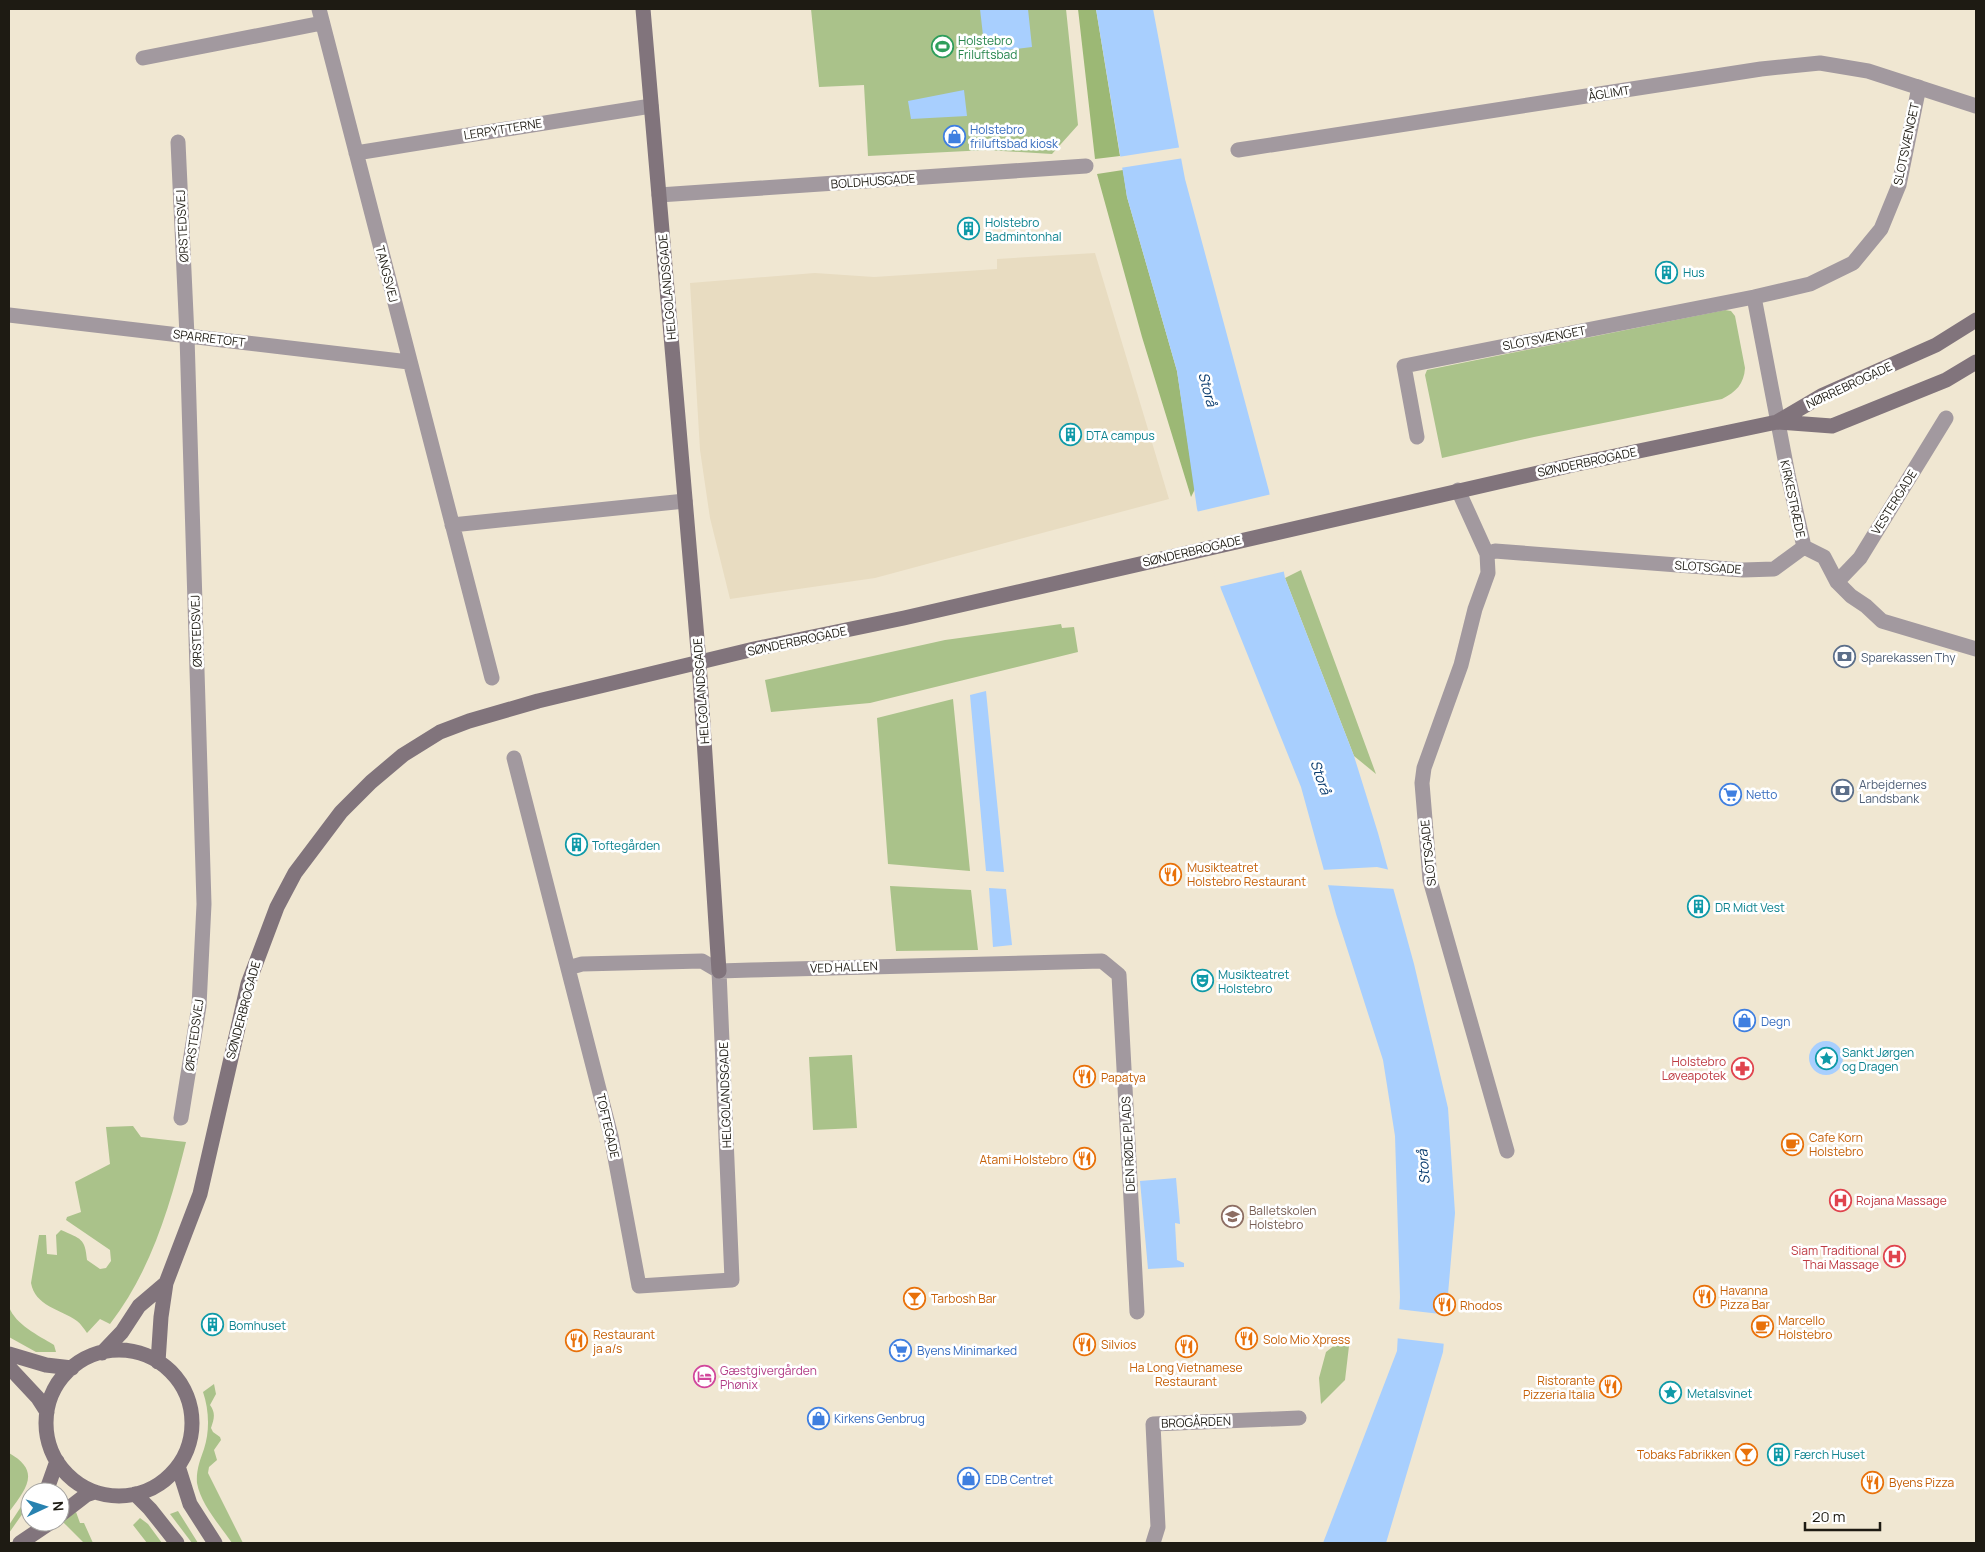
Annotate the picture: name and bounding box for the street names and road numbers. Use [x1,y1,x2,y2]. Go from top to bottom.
street label: ÅGLIMT [1587,81,1632,105]
street label: SLOTSVÆNGET [1889,100,1923,187]
street label: LERPYTTERNE [463,114,544,144]
street label: BOLDHUSGADE [830,170,916,192]
street label: ØRSTEDSVEJ [172,189,192,263]
street label: HELGOLANDSGADE [654,233,680,341]
street label: TANGSVEJ [372,244,402,304]
street label: SLOTSVÆNGET [1501,321,1588,354]
street label: SPARRETOFT [172,325,247,351]
street label: NØRREBROGADE [1803,358,1895,412]
street label: SØNDERBROGADE [1536,443,1638,481]
street label: KIRKESTRÆDE [1776,459,1810,540]
street label: VESTERGADE [1867,466,1921,538]
street label: SØNDERBROGADE [1141,531,1243,571]
street label: SLOTSGADE [1674,556,1742,578]
street label: ØRSTEDSVEJ [186,594,206,668]
street label: SØNDERBROGADE [746,622,848,660]
street label: HELGOLANDSGADE [689,637,713,745]
street label: SLOTSGADE [1416,819,1440,887]
street label: VED HALLEN [810,957,878,977]
street label: SØNDERBROGADE [222,959,264,1061]
street label: ØRSTEDSVEJ [181,998,207,1072]
street label: HELGOLANDSGADE [715,1041,735,1148]
street label: TOFTEGADE [592,1092,624,1160]
street label: DEN RØDE PLADS [1117,1096,1139,1192]
street label: BROGÅRDEN [1161,1412,1231,1432]

